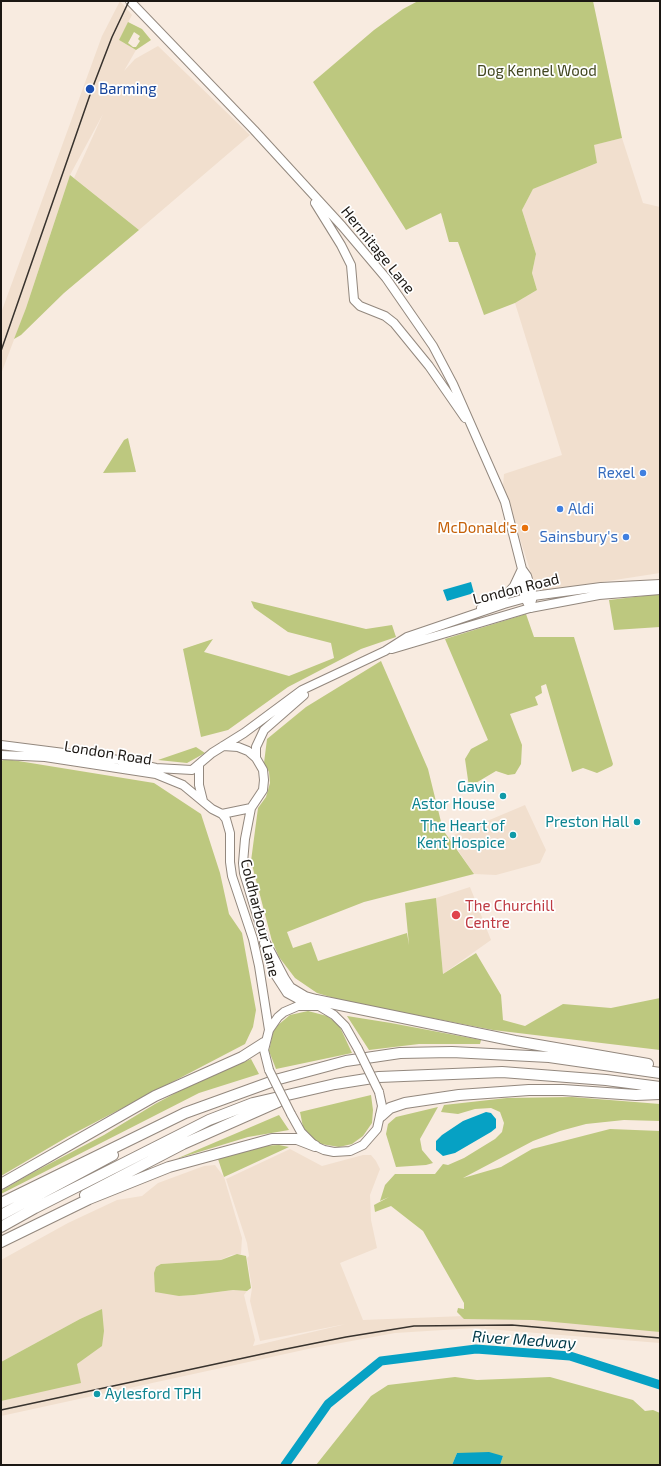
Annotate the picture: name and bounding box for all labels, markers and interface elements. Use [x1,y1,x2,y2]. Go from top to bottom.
park label: Dog Kennel Wood [477,62,597,80]
place label: Barming [99,80,156,98]
marker: Barming [84,83,96,95]
street label: Hermitage Lane [337,203,419,297]
place label: Rexel [597,464,635,482]
marker: Rexel [638,468,648,478]
place label: Aldi [568,500,594,518]
marker: Aldi [555,504,565,514]
place label: McDonald's [437,519,517,537]
marker: McDonald's [520,523,530,533]
place label: Sainsbury's [539,528,618,546]
marker: Sainsbury's [621,532,631,542]
street label: London Road [471,570,561,608]
street label: London Road [63,737,153,769]
place label: Gavin Astor House [412,778,495,813]
marker: Gavin Astor House [498,791,508,801]
place label: Preston Hall [545,813,629,831]
place label: The Heart of Kent Hospice [417,817,505,852]
marker: Preston Hall [632,817,642,827]
marker: The Heart of Kent Hospice [508,830,518,840]
street label: Coldharbour Lane [237,857,283,979]
place label: The Churchill Centre [465,897,554,932]
marker: The Churchill Centre [450,909,462,921]
water label: River Medway [471,1327,577,1353]
place label: Aylesford TPH [105,1385,202,1403]
marker: Aylesford TPH [92,1389,102,1399]

